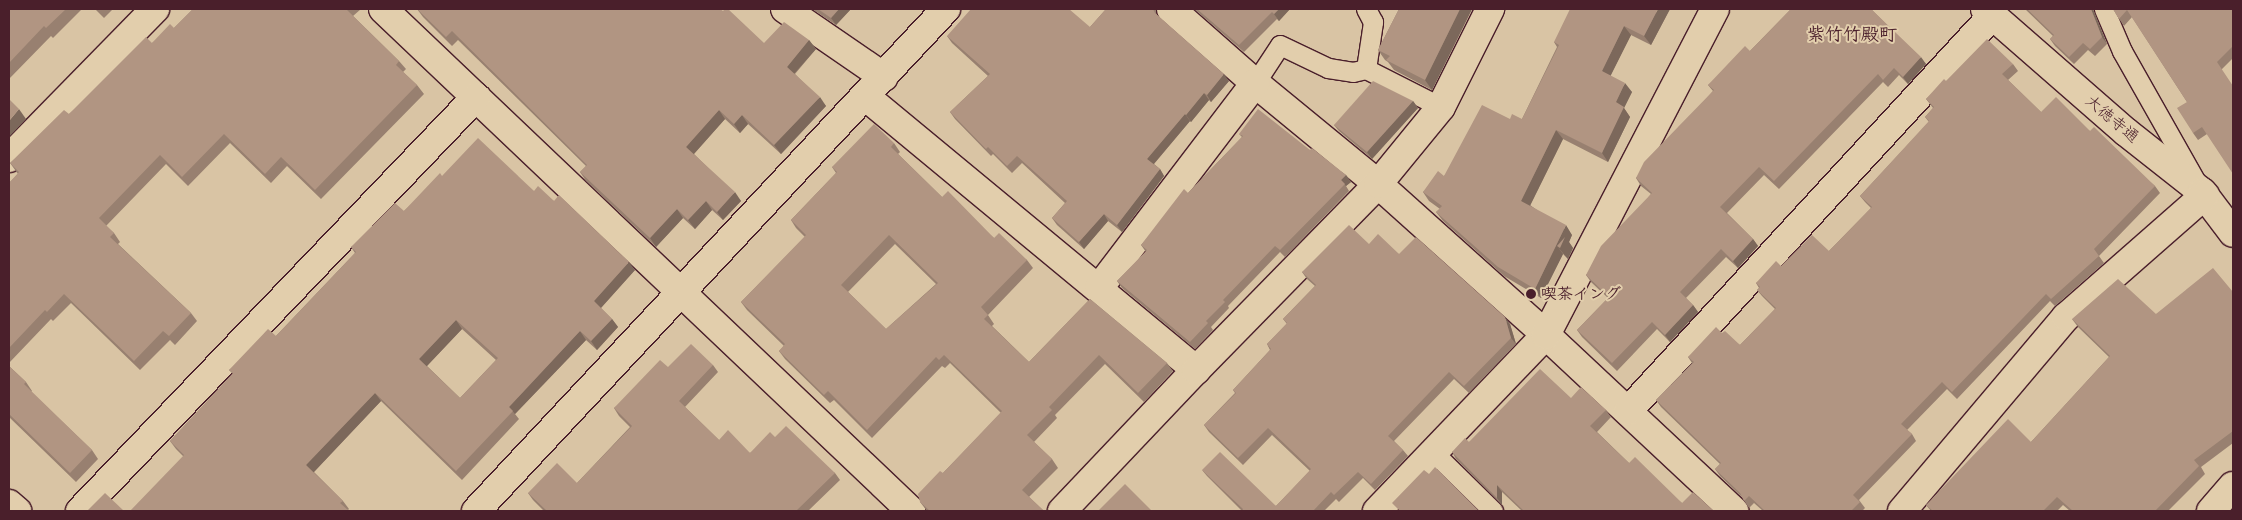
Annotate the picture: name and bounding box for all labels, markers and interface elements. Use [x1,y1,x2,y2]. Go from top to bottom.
district label: 紫竹竹殿町 [1807,23,1897,45]
street label: 大徳寺通 [2081,91,2143,147]
place label: 喫茶イング [1541,284,1621,304]
marker: 喫茶イング [1525,288,1537,300]

